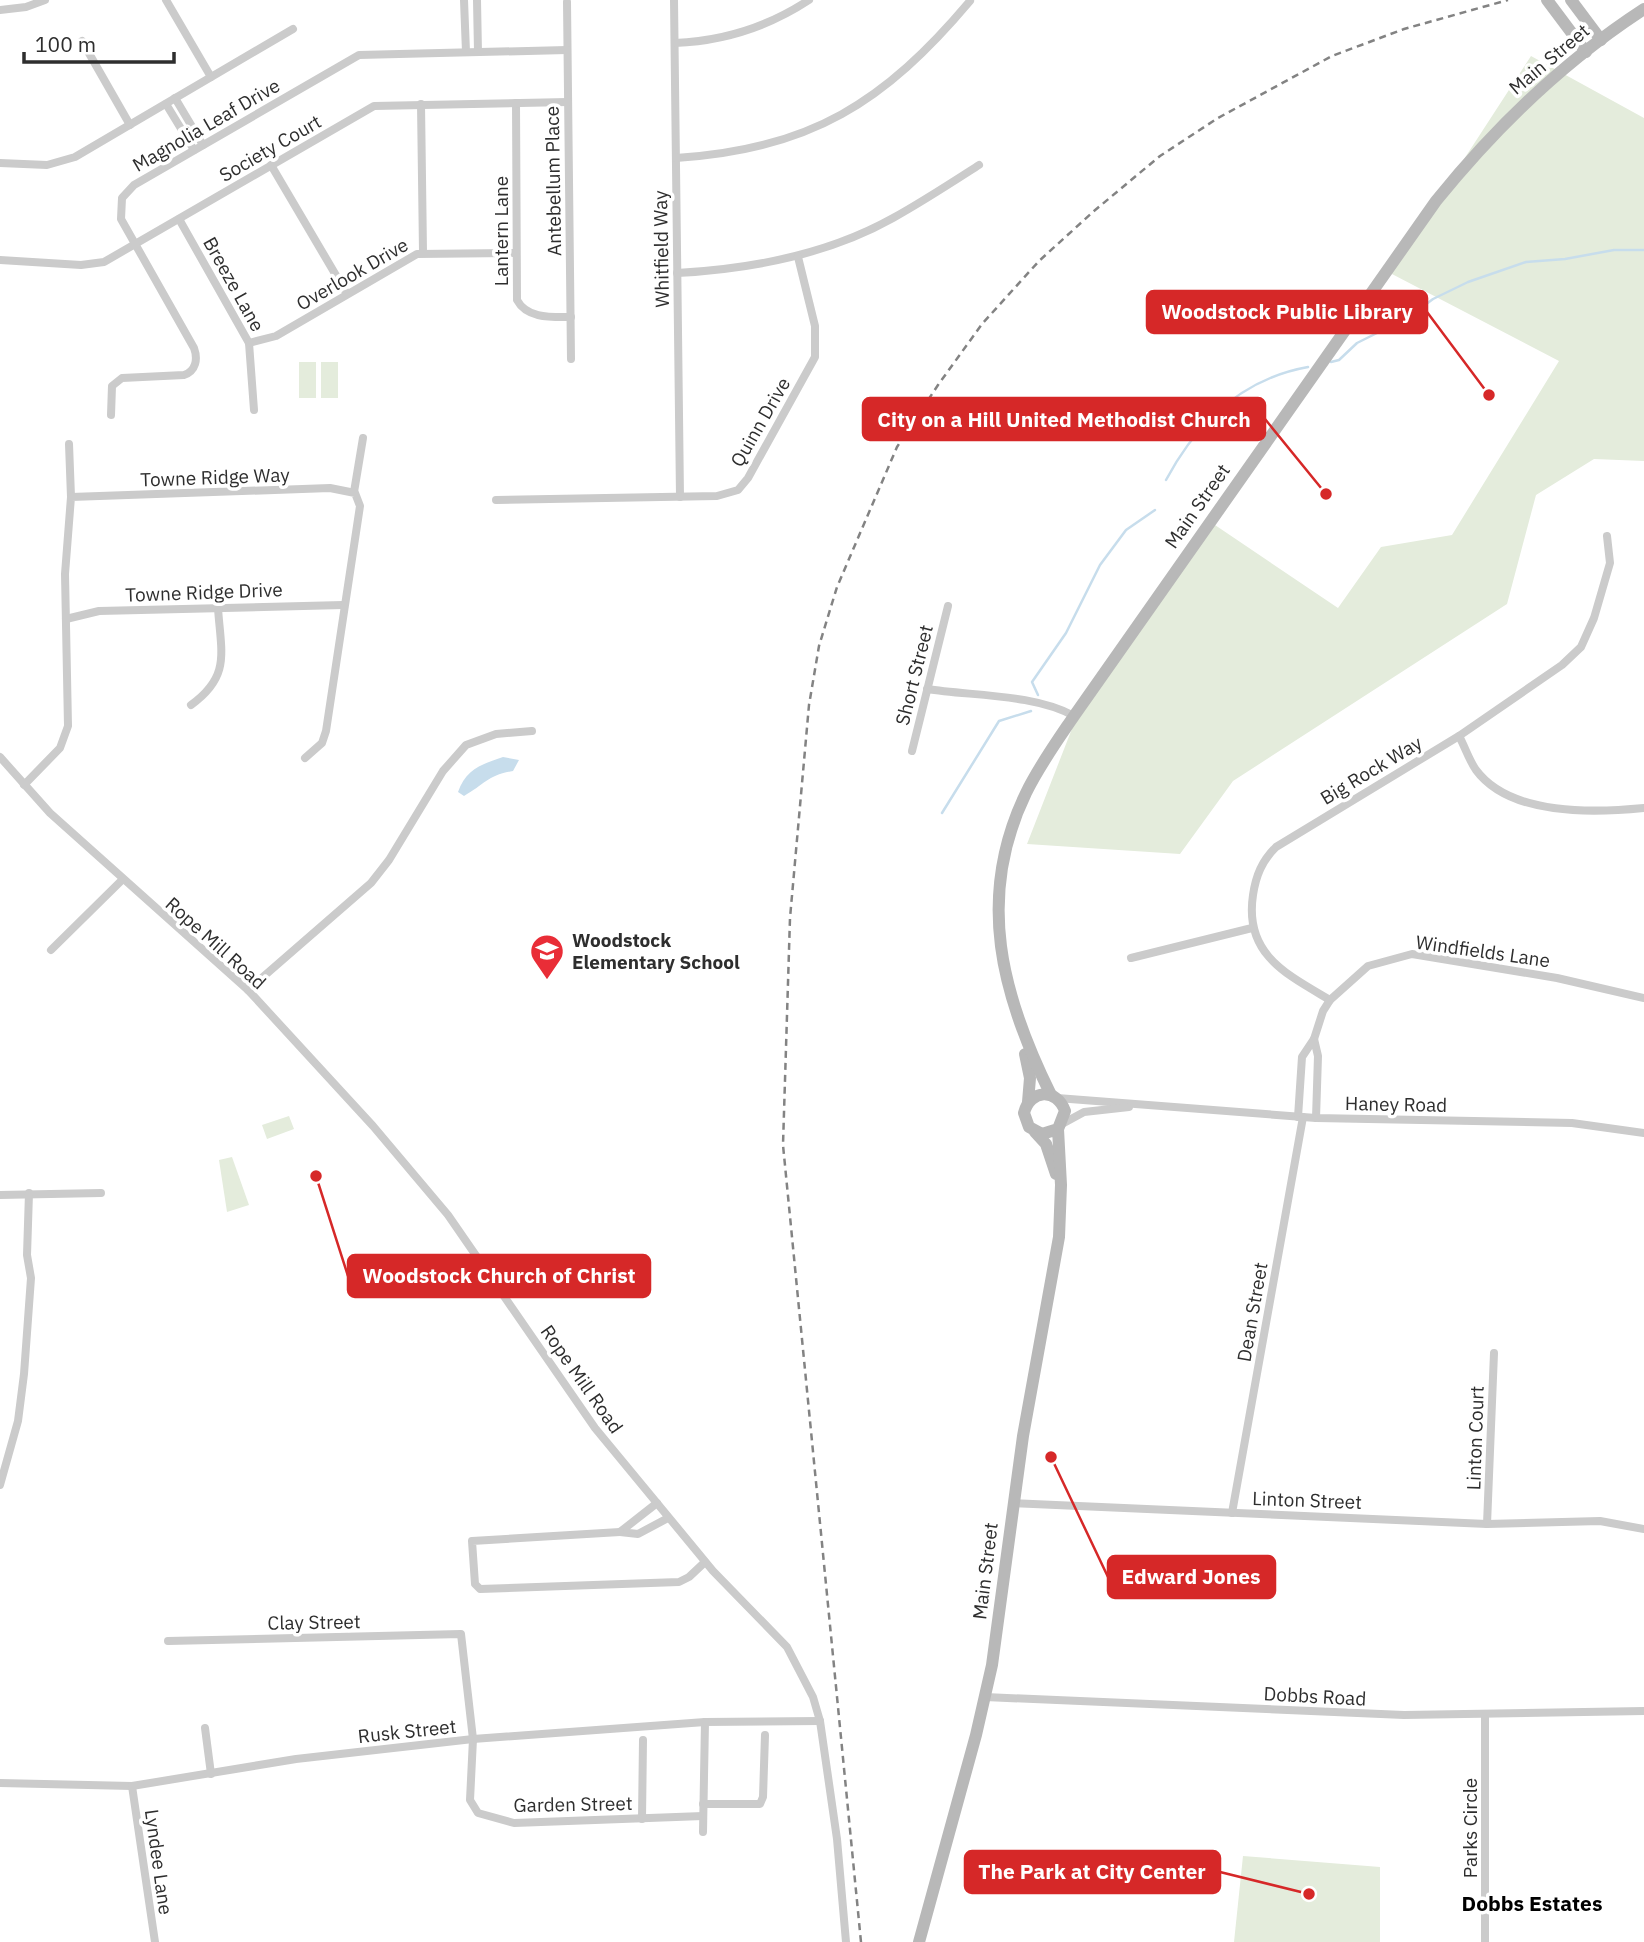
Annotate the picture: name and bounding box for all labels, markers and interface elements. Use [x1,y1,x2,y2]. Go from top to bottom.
street label: Main Street [1504,18,1594,100]
scale bar [24,21,175,65]
text: 100 m [35,30,96,58]
street label: Magnolia Leaf Drive [128,73,284,177]
street label: Antebellum Place [540,106,566,256]
street label: Society Court [215,109,325,187]
street label: Lantern Lane [489,176,513,286]
street label: Whitfield Way [648,190,674,308]
street label: Breeze Lane [198,232,270,336]
street label: Overlook Drive [292,232,412,316]
callout: Woodstock Public Library [1147,291,1427,333]
text: Woodstock Public Library [1161,297,1414,325]
street label: Quinn Drive [725,373,795,471]
callout: City on a Hill United Methodist Church [863,398,1265,440]
text: City on a Hill United Methodist Church [877,405,1251,433]
street label: Main Street [1159,459,1235,553]
street label: Towne Ridge Way [140,462,291,492]
street label: Towne Ridge Drive [125,577,283,607]
street label: Short Street [890,622,938,728]
street label: Big Rock Way [1316,730,1427,810]
street label: Rope Mill Road [161,892,271,994]
place label: Woodstock Elementary School [572,928,740,974]
street label: Windfields Lane [1414,930,1552,972]
school or university icon: Woodstock Elementary School [528,932,566,981]
street label: Haney Road [1345,1091,1447,1117]
callout: Woodstock Church of Christ [348,1255,650,1297]
street label: Dean Street [1231,1260,1273,1364]
text: Woodstock Church of Christ [362,1261,636,1289]
street label: Rope Mill Road [536,1320,628,1438]
street label: Linton Court [1461,1385,1489,1491]
street label: Linton Street [1252,1486,1362,1514]
street label: Main Street [967,1521,1003,1621]
callout: Edward Jones [1108,1556,1275,1598]
text: Edward Jones [1121,1562,1261,1590]
street label: Clay Street [267,1609,361,1635]
street label: Dobbs Road [1263,1681,1367,1711]
street label: Rusk Street [357,1714,457,1748]
street label: Parks Circle [1458,1778,1482,1878]
street label: Garden Street [513,1791,633,1817]
street label: Lyndee Lane [140,1808,178,1916]
callout: The Park at City Center [965,1851,1220,1893]
text: The Park at City Center [978,1857,1206,1885]
district label: Dobbs Estates [1462,1889,1602,1917]

